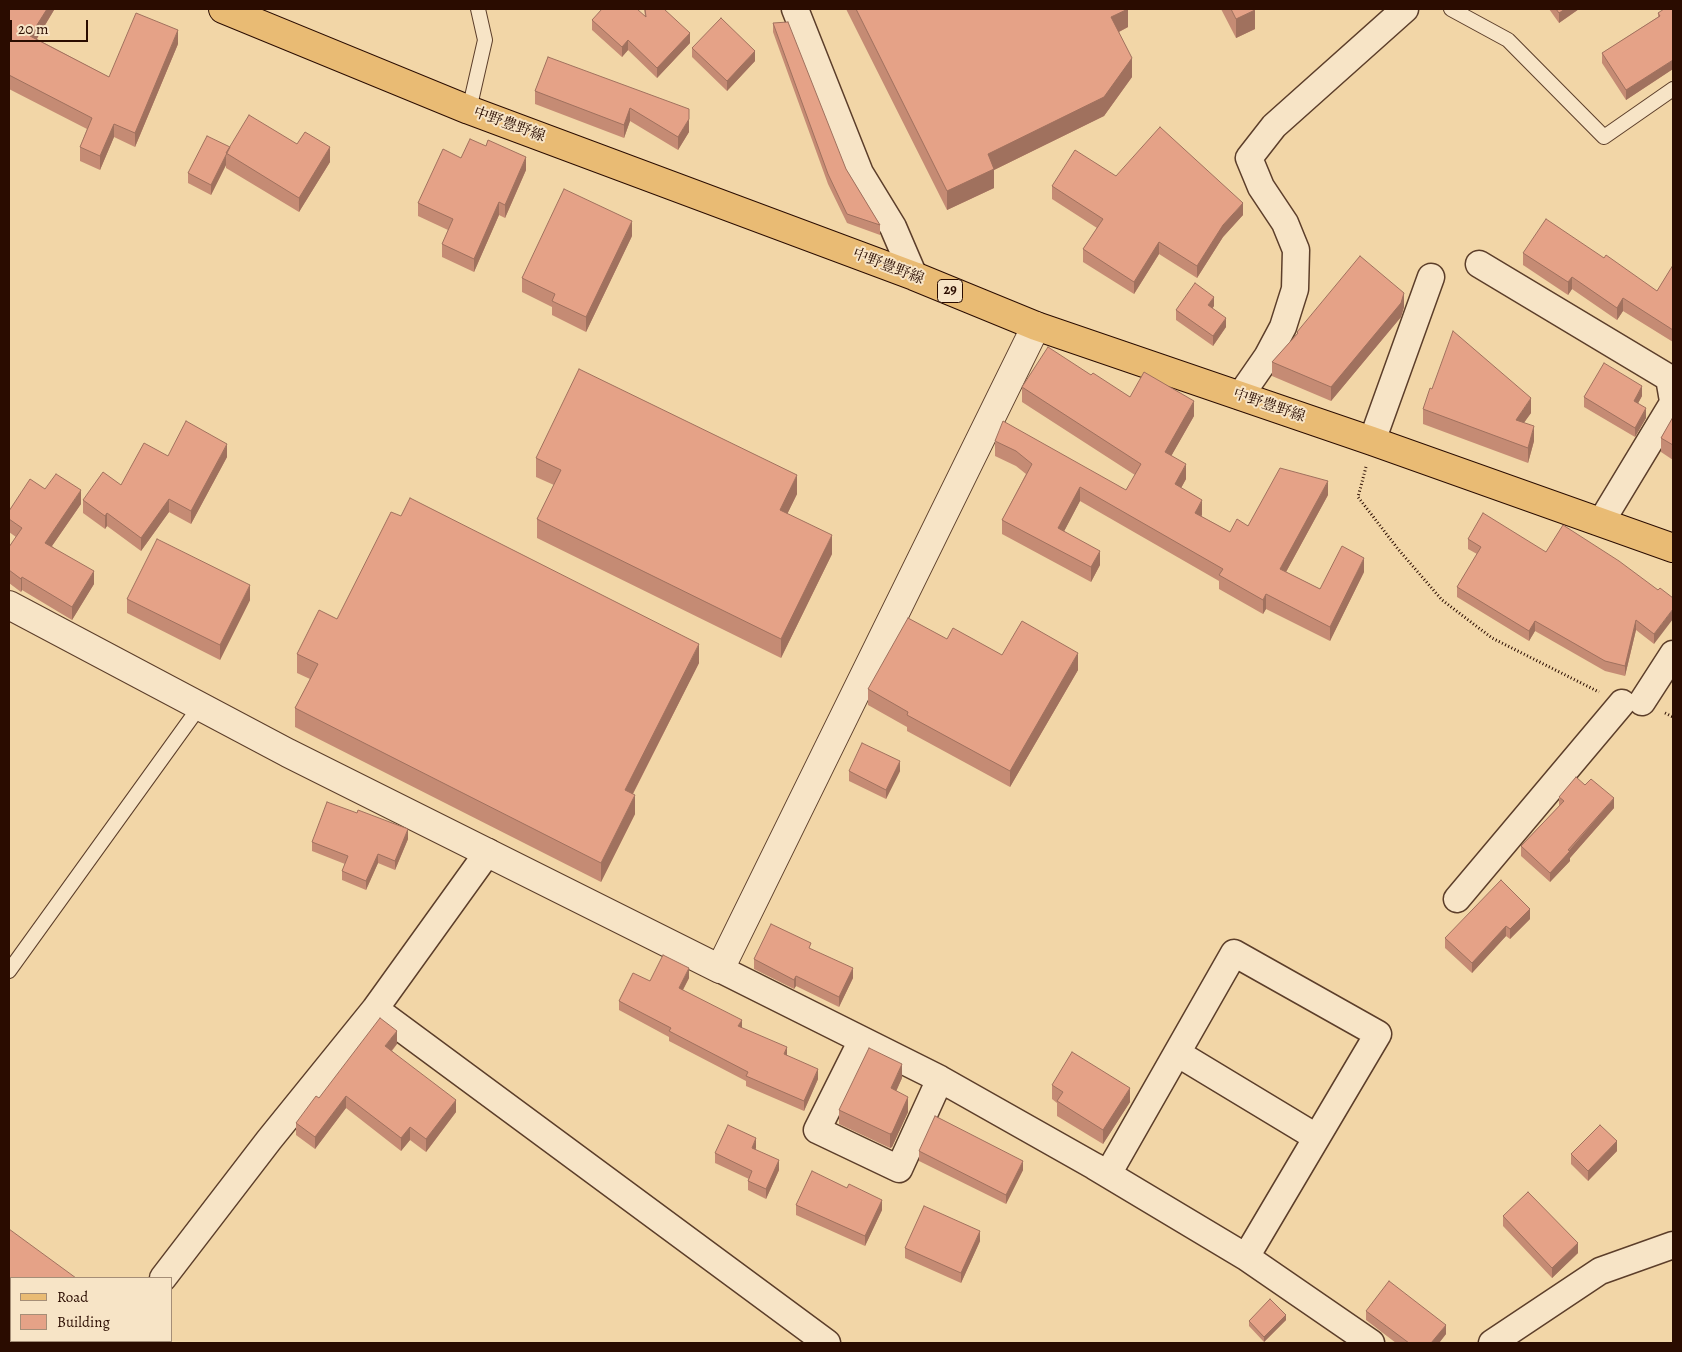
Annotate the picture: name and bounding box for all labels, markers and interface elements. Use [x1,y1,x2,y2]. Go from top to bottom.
scale bar [12,10,90,42]
text: 20 m [18,19,49,39]
street label: 中野豊野線 [471,104,547,146]
street label: 中野豊野線 [850,245,926,289]
road number: 29 [938,280,962,302]
street label: 中野豊野線 [1231,385,1307,427]
legend [10,1277,172,1342]
text: Road [57,1287,88,1307]
text: Building [57,1312,110,1332]

